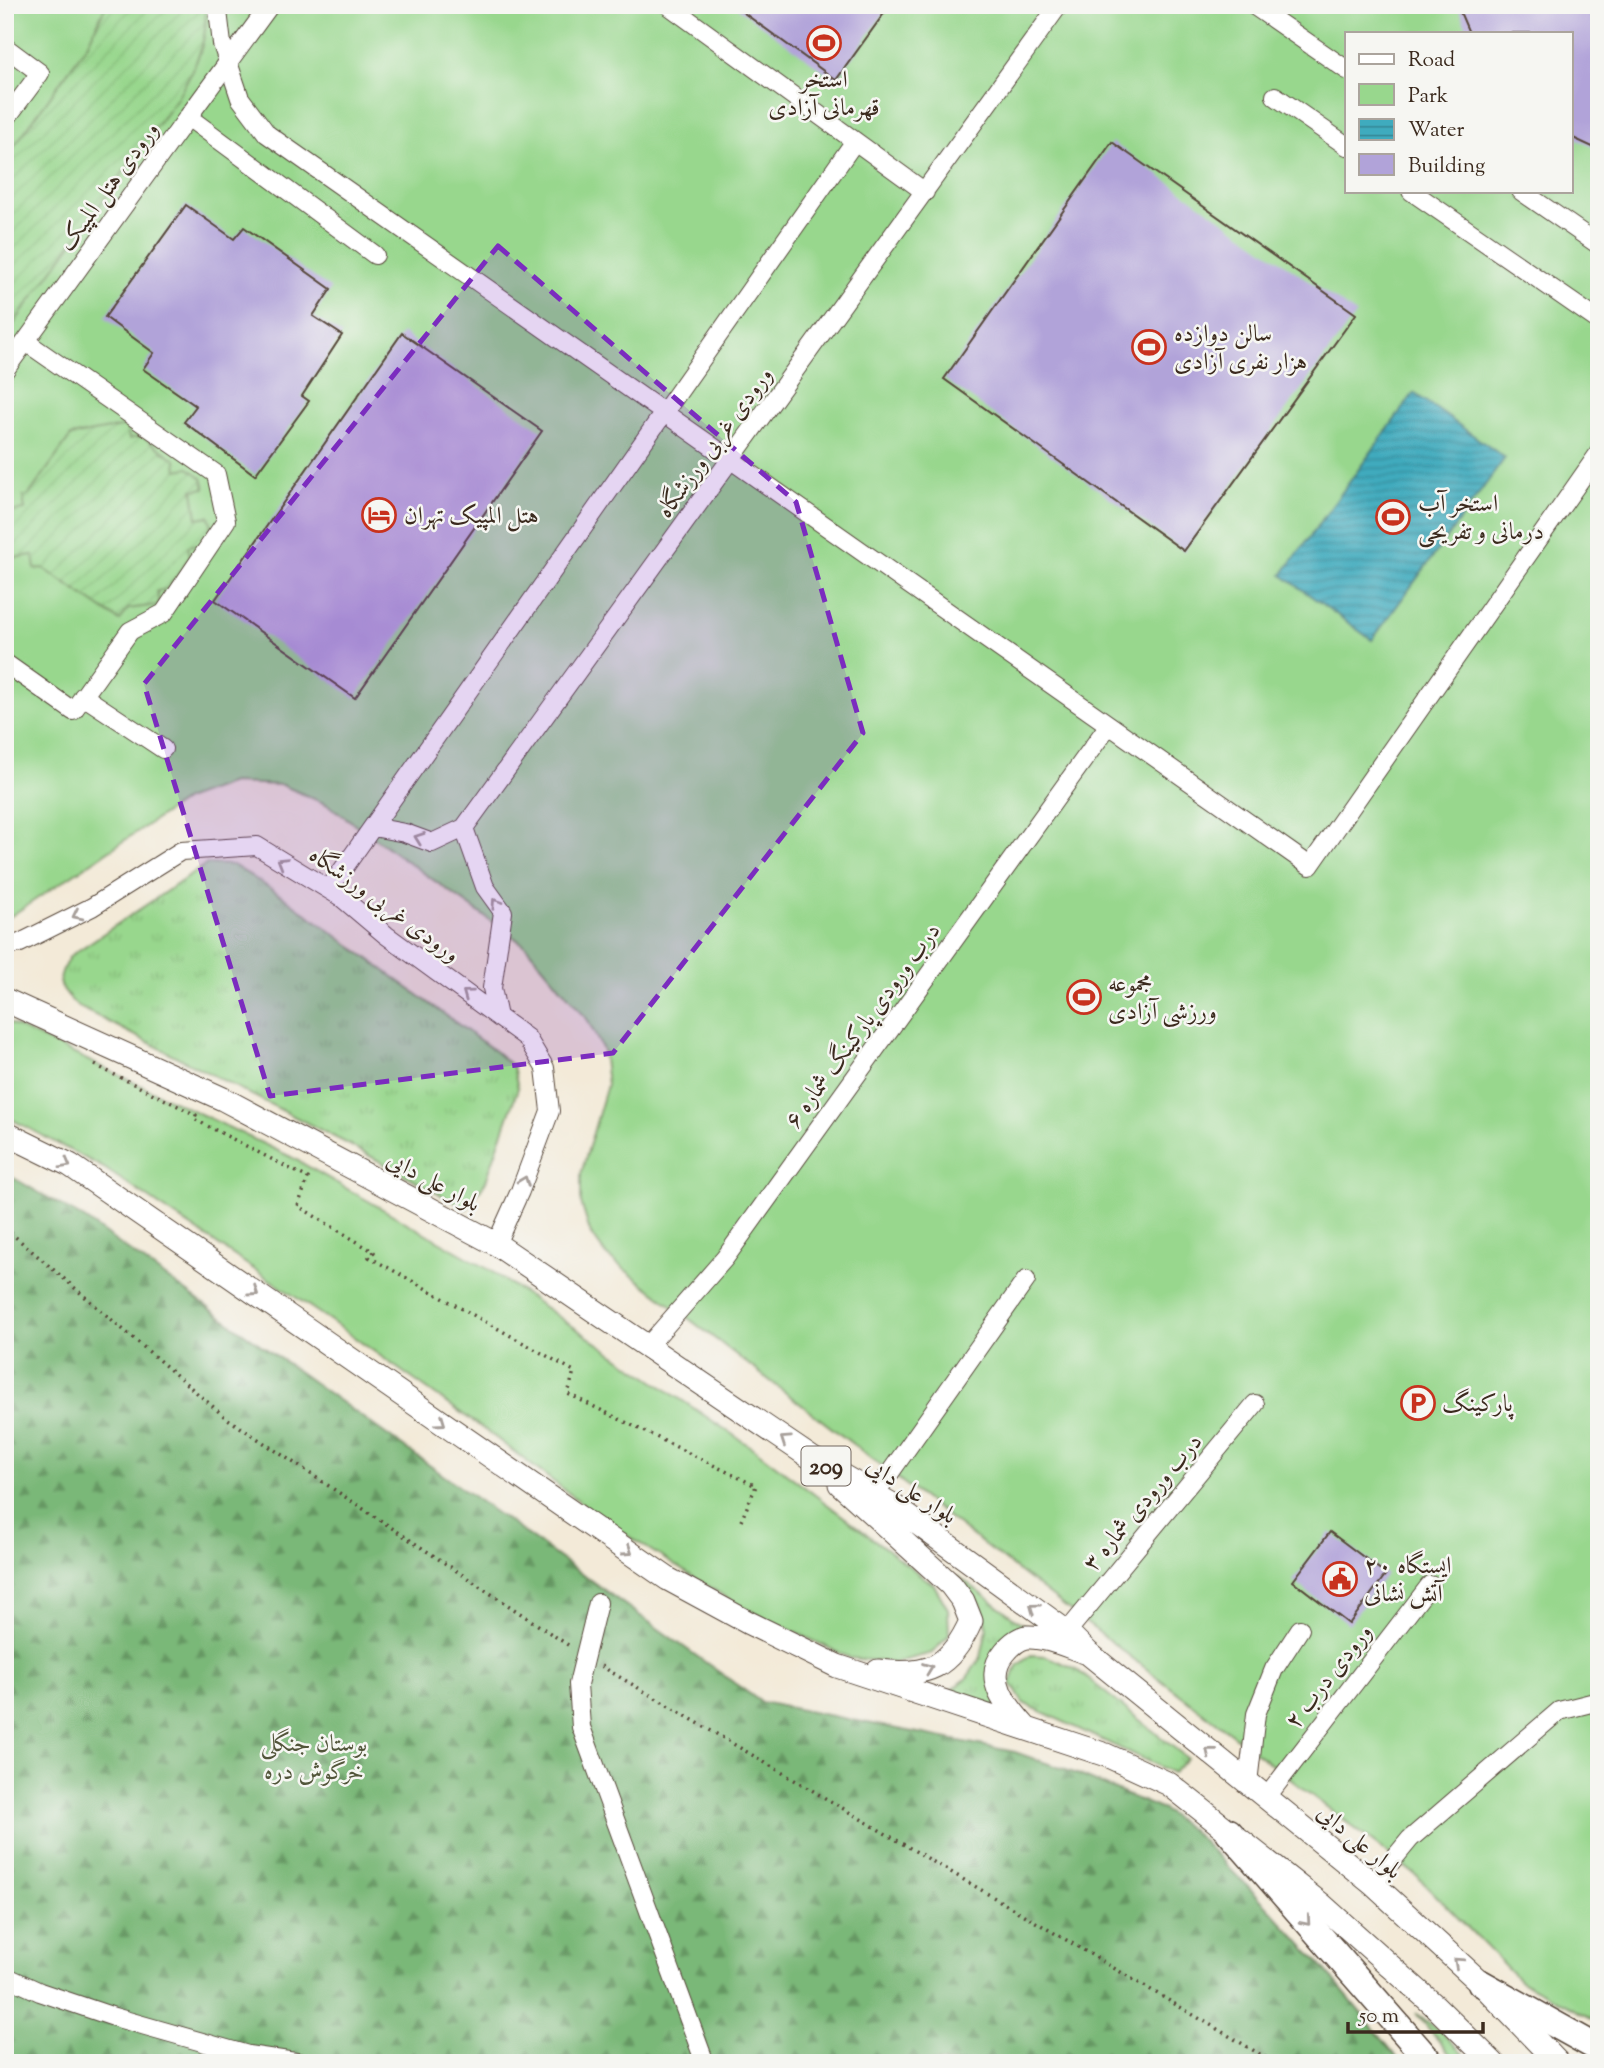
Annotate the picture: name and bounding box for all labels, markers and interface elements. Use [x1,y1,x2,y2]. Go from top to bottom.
sports icon: استخر قهرمانی آزادی [805,24,843,62]
legend [1345,32,1572,192]
text: Road [1408,46,1455,76]
place label: استخر قهرمانی آزادی [768,64,880,126]
text: Park [1408,82,1449,112]
street label: ورودی هتل المپیک [51,115,168,259]
text: Water [1408,116,1465,146]
text: Building [1408,152,1485,182]
place label: سالن دوازده هزار نفری آزادی [1174,318,1307,380]
sports icon: سالن دوازده هزار نفری آزادی [1130,328,1168,366]
street label: ورودی غربی ورزشگاه [649,361,782,526]
place label: استخر آب درمانی و تفریحی [1418,488,1544,550]
hotel icon: هتل المپیک تهران [360,496,398,534]
sports icon: استخر آب درمانی و تفریحی [1374,498,1412,536]
place label: هتل المپیک تهران [404,500,539,534]
one-way arrow [414,833,426,847]
street label: ورودی غربی ورزشگاه [301,839,466,972]
one-way arrow [277,857,290,870]
one-way arrow [492,898,504,911]
one-way arrow [72,906,84,920]
street label: درب ورودی پارکینگ شماره ۶ [777,916,950,1136]
place label: مجموعه ورزشی آزادی [1108,968,1217,1030]
sports icon: مجموعه ورزشی آزادی [1065,978,1103,1016]
one-way arrow [462,990,475,1002]
street label: بلوار علی دایی [380,1144,486,1222]
one-way arrow [59,1156,71,1169]
one-way arrow [515,1176,529,1188]
one-way arrow [246,1284,259,1296]
parking icon: پارکینگ [1399,1384,1437,1422]
place label: پارکینگ [1442,1388,1514,1422]
one-way arrow [433,1414,446,1426]
street label: درب ورودی شماره ۳ [1076,1427,1211,1580]
one-way arrow [780,1435,793,1448]
road number: 209 [802,1446,850,1485]
street label: بلوار علی دایی [859,1450,963,1534]
one-way arrow [620,1543,633,1555]
place label: ایستگاه ۲۰ آتش نشانی [1364,1550,1451,1612]
public building icon: ایستگاه ۲۰ آتش نشانی [1321,1560,1359,1598]
one-way arrow [1029,1604,1042,1616]
street label: ورودی درب ۲ [1278,1618,1381,1737]
one-way arrow [922,1662,934,1676]
park label: بوستان جنگلی خرگوش دره [261,1728,367,1790]
one-way arrow [1205,1748,1218,1760]
street label: بلوار علی دایی [1309,1797,1409,1888]
one-way arrow [1298,1912,1310,1925]
one-way arrow [1453,1958,1466,1970]
scale bar [1348,1991,1483,2035]
text: 50 m [1358,2002,1399,2032]

